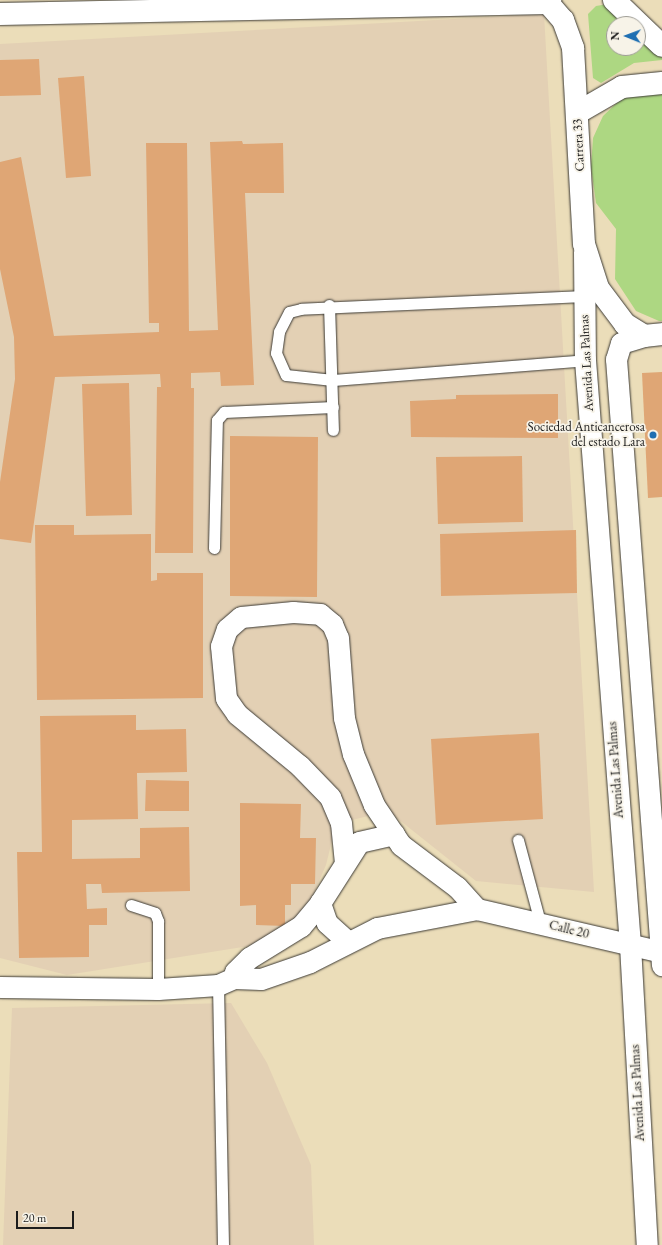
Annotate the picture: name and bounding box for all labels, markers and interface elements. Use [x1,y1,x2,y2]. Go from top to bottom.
north arrow [606,16,646,56]
text: N [608,31,622,40]
street label: Carrera 33 [570,118,588,172]
street label: Avenida Las Palmas [577,314,597,412]
place label: Sociedad Anticancerosa del estado Lara [528,420,645,451]
marker: Sociedad Anticancerosa del estado Lara [648,430,658,440]
street label: Avenida Las Palmas [605,721,627,819]
street label: Calle 20 [547,917,591,943]
street label: Avenida Las Palmas [628,1044,648,1142]
scale bar [18,1203,76,1229]
text: 20 m [23,1210,46,1226]

